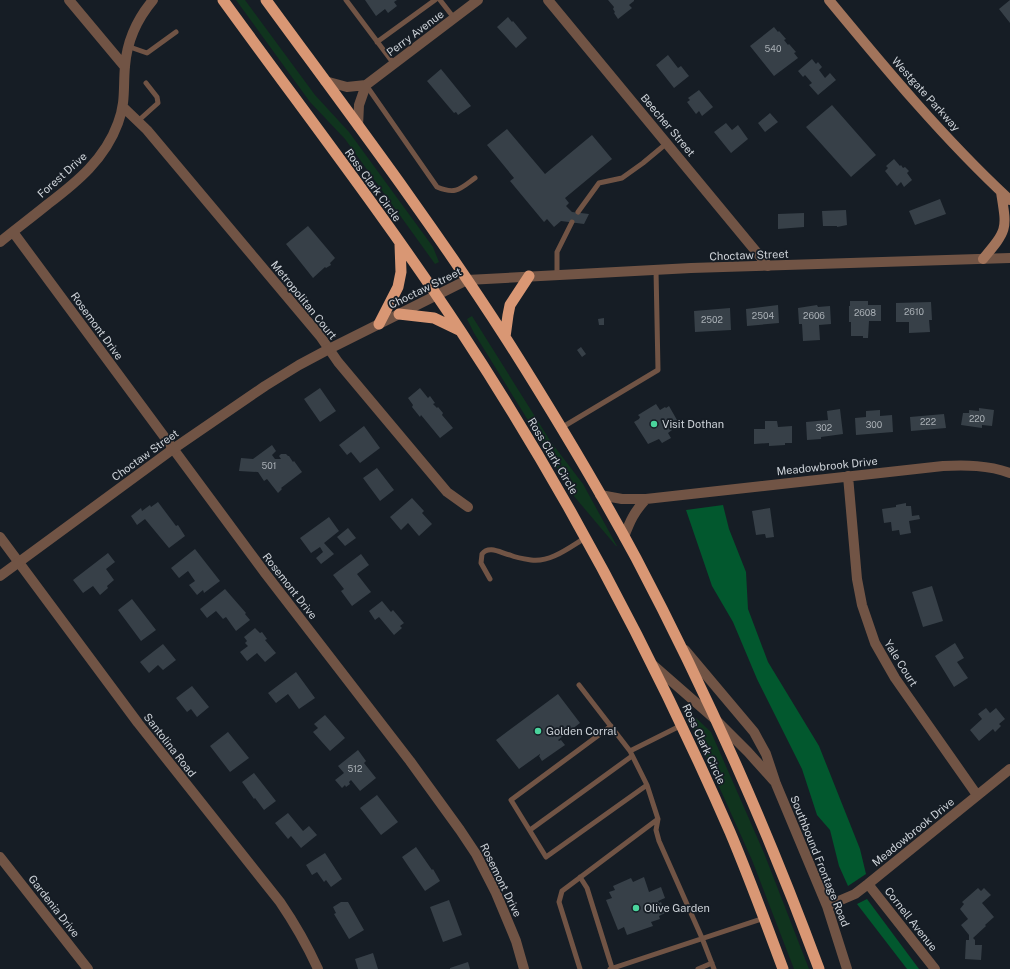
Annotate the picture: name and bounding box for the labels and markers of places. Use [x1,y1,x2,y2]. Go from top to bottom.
place label: Visit Dothan [662,418,724,430]
marker: Visit Dothan [649,419,659,429]
place label: Golden Corral [546,725,617,737]
marker: Golden Corral [533,726,543,736]
place label: Olive Garden [644,902,710,914]
marker: Olive Garden [631,903,641,913]

